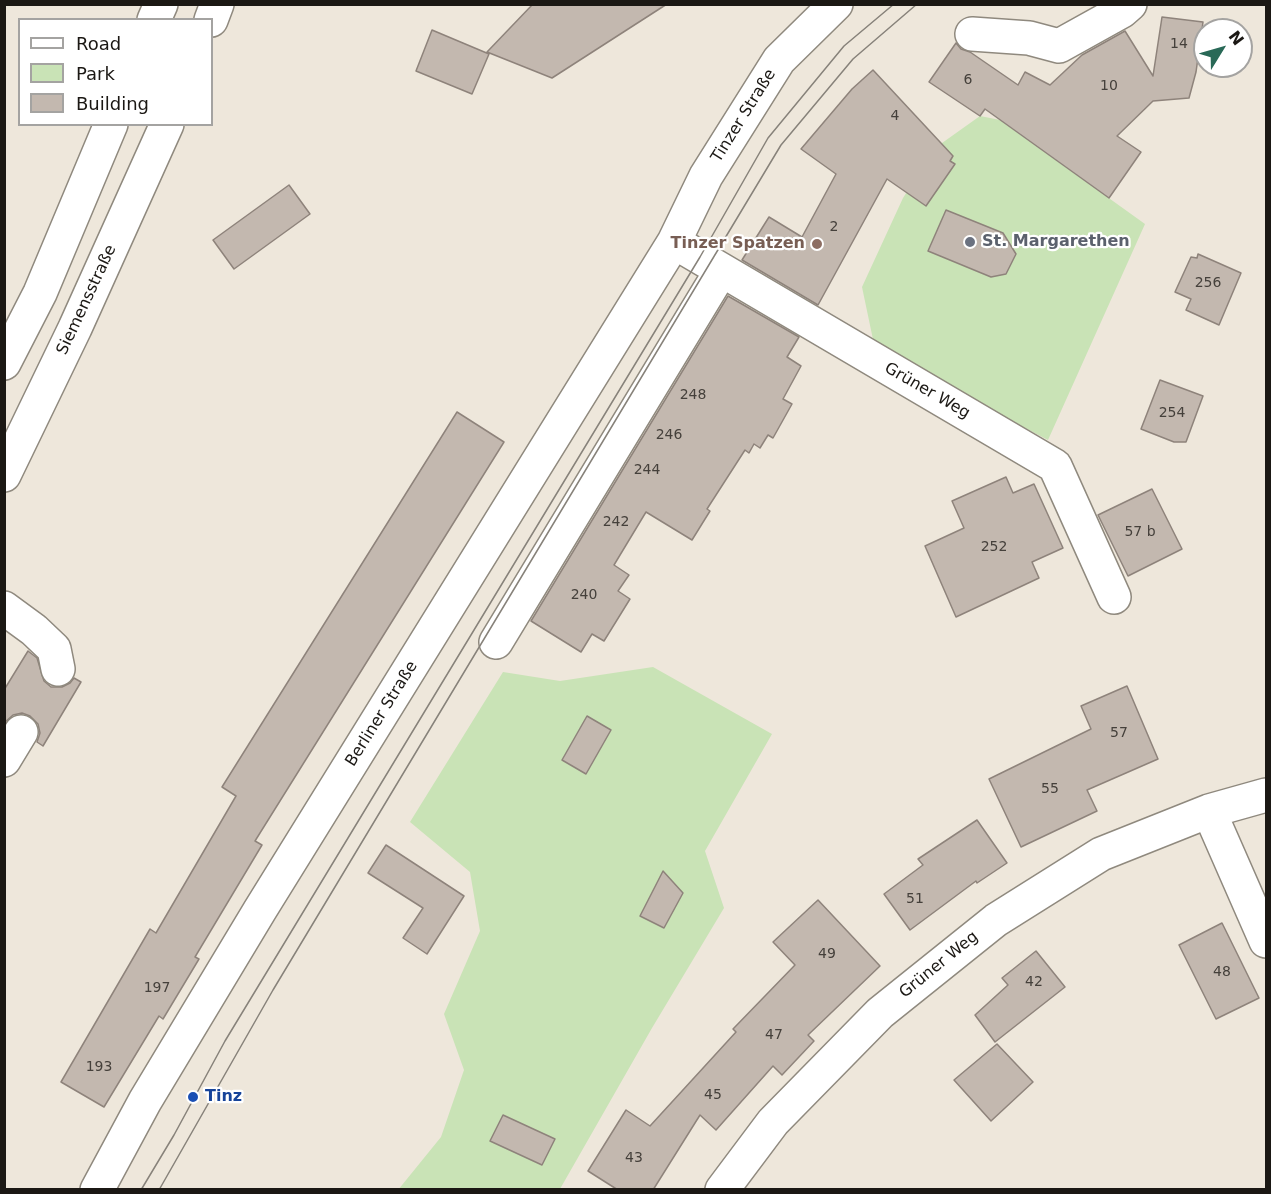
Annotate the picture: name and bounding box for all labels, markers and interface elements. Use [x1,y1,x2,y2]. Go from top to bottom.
legend [18,18,213,126]
north arrow [1193,18,1253,78]
text: N [1225,27,1248,49]
text: Road [76,33,121,54]
house number: 14 [1170,36,1188,52]
text: Park [76,63,115,84]
street label: Tinzer Straße [708,66,780,166]
house number: 6 [964,72,972,88]
house number: 10 [1100,78,1118,94]
text: Building [76,93,149,114]
house number: 4 [891,108,899,124]
house number: 2 [830,219,838,235]
place label: St. Margarethen [982,232,1130,252]
place label: Tinzer Spatzen [671,234,805,254]
marker: St. Margarethen [963,235,977,249]
marker: Tinzer Spatzen [810,237,824,251]
street label: Siemensstraße [53,242,121,358]
house number: 256 [1195,275,1221,291]
street label: Grüner Weg [881,359,973,423]
house number: 248 [680,387,706,403]
house number: 254 [1159,405,1185,421]
house number: 246 [656,427,682,443]
house number: 244 [634,462,660,478]
house number: 242 [603,514,629,530]
house number: 57 b [1124,524,1156,540]
house number: 252 [981,539,1007,555]
house number: 240 [571,587,597,603]
street label: Berliner Straße [342,658,422,770]
house number: 57 [1110,725,1128,741]
house number: 55 [1041,781,1059,797]
house number: 51 [906,891,924,907]
street label: Grüner Weg [896,927,982,1003]
house number: 49 [818,946,836,962]
house number: 48 [1213,964,1231,980]
house number: 42 [1025,974,1043,990]
house number: 197 [144,980,170,996]
house number: 47 [765,1027,783,1043]
house number: 193 [86,1059,112,1075]
place label: Tinz [205,1087,242,1107]
house number: 45 [704,1087,722,1103]
marker: Tinz [186,1090,200,1104]
house number: 43 [625,1150,643,1166]

